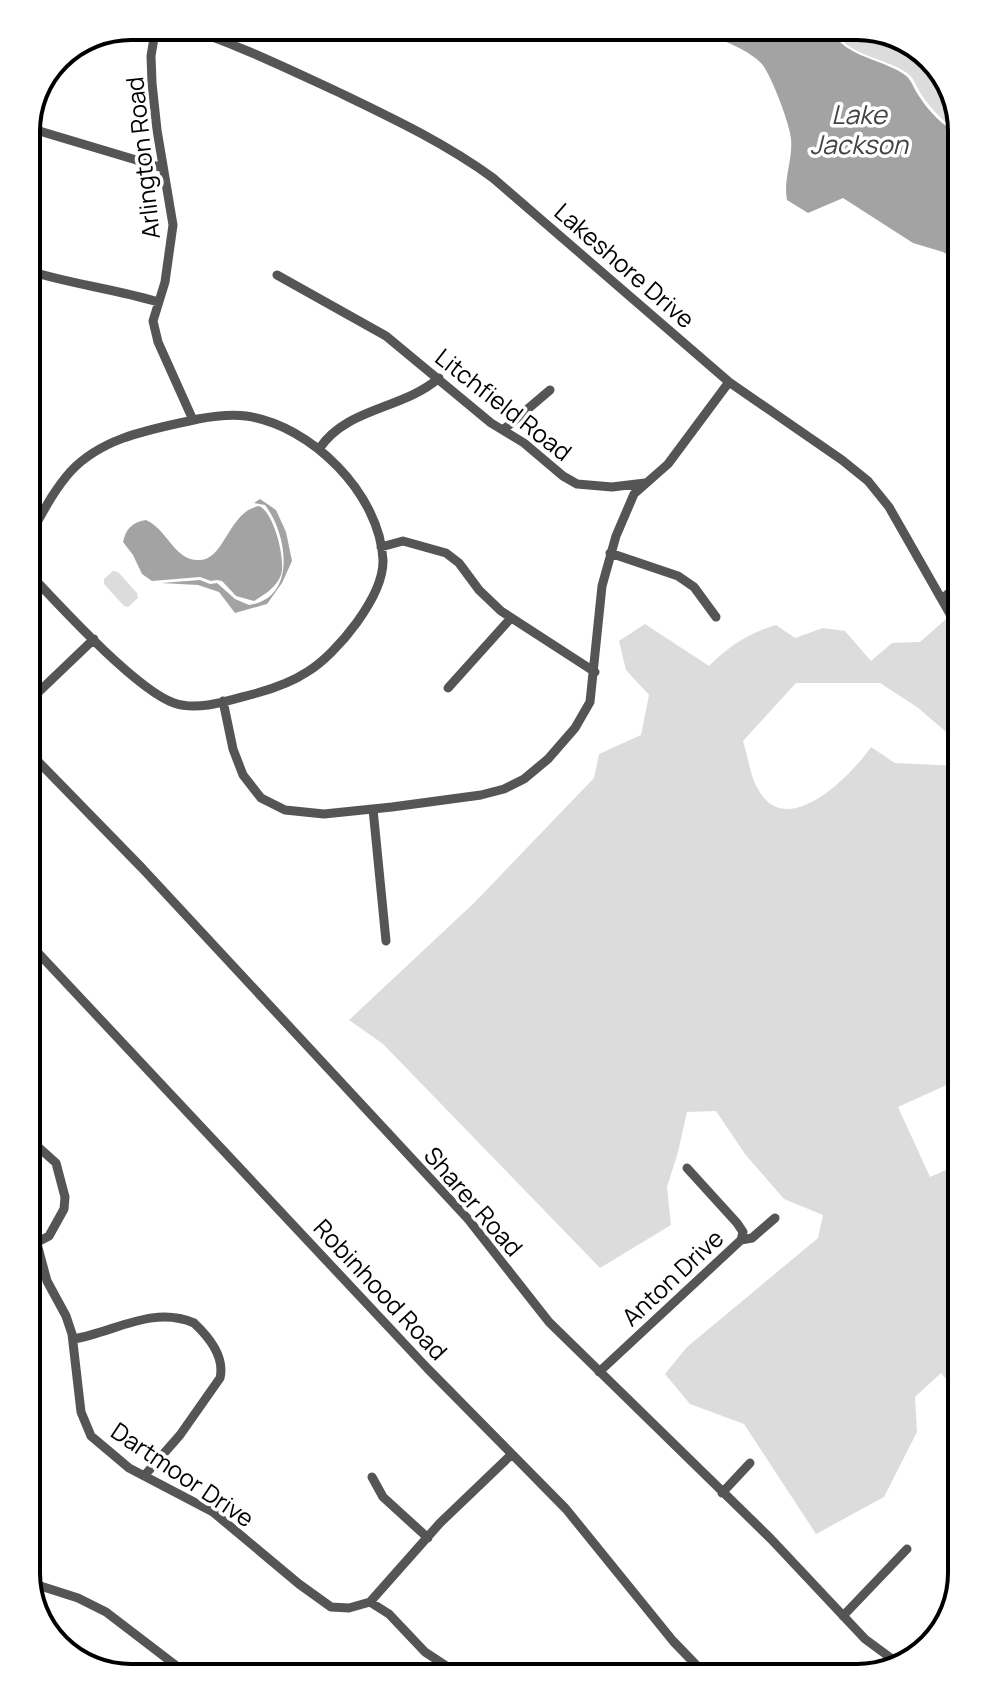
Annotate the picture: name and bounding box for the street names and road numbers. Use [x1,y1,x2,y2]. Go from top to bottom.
street label: Arlington Road [117,75,167,241]
street label: Lakeshore Drive [548,195,702,335]
street label: Litchfield Road [429,340,579,468]
street label: Sharer Road [417,1139,531,1263]
street label: Robinhood Road [307,1211,455,1367]
street label: Anton Drive [614,1221,730,1333]
street label: Dartmoor Drive [105,1414,261,1534]

